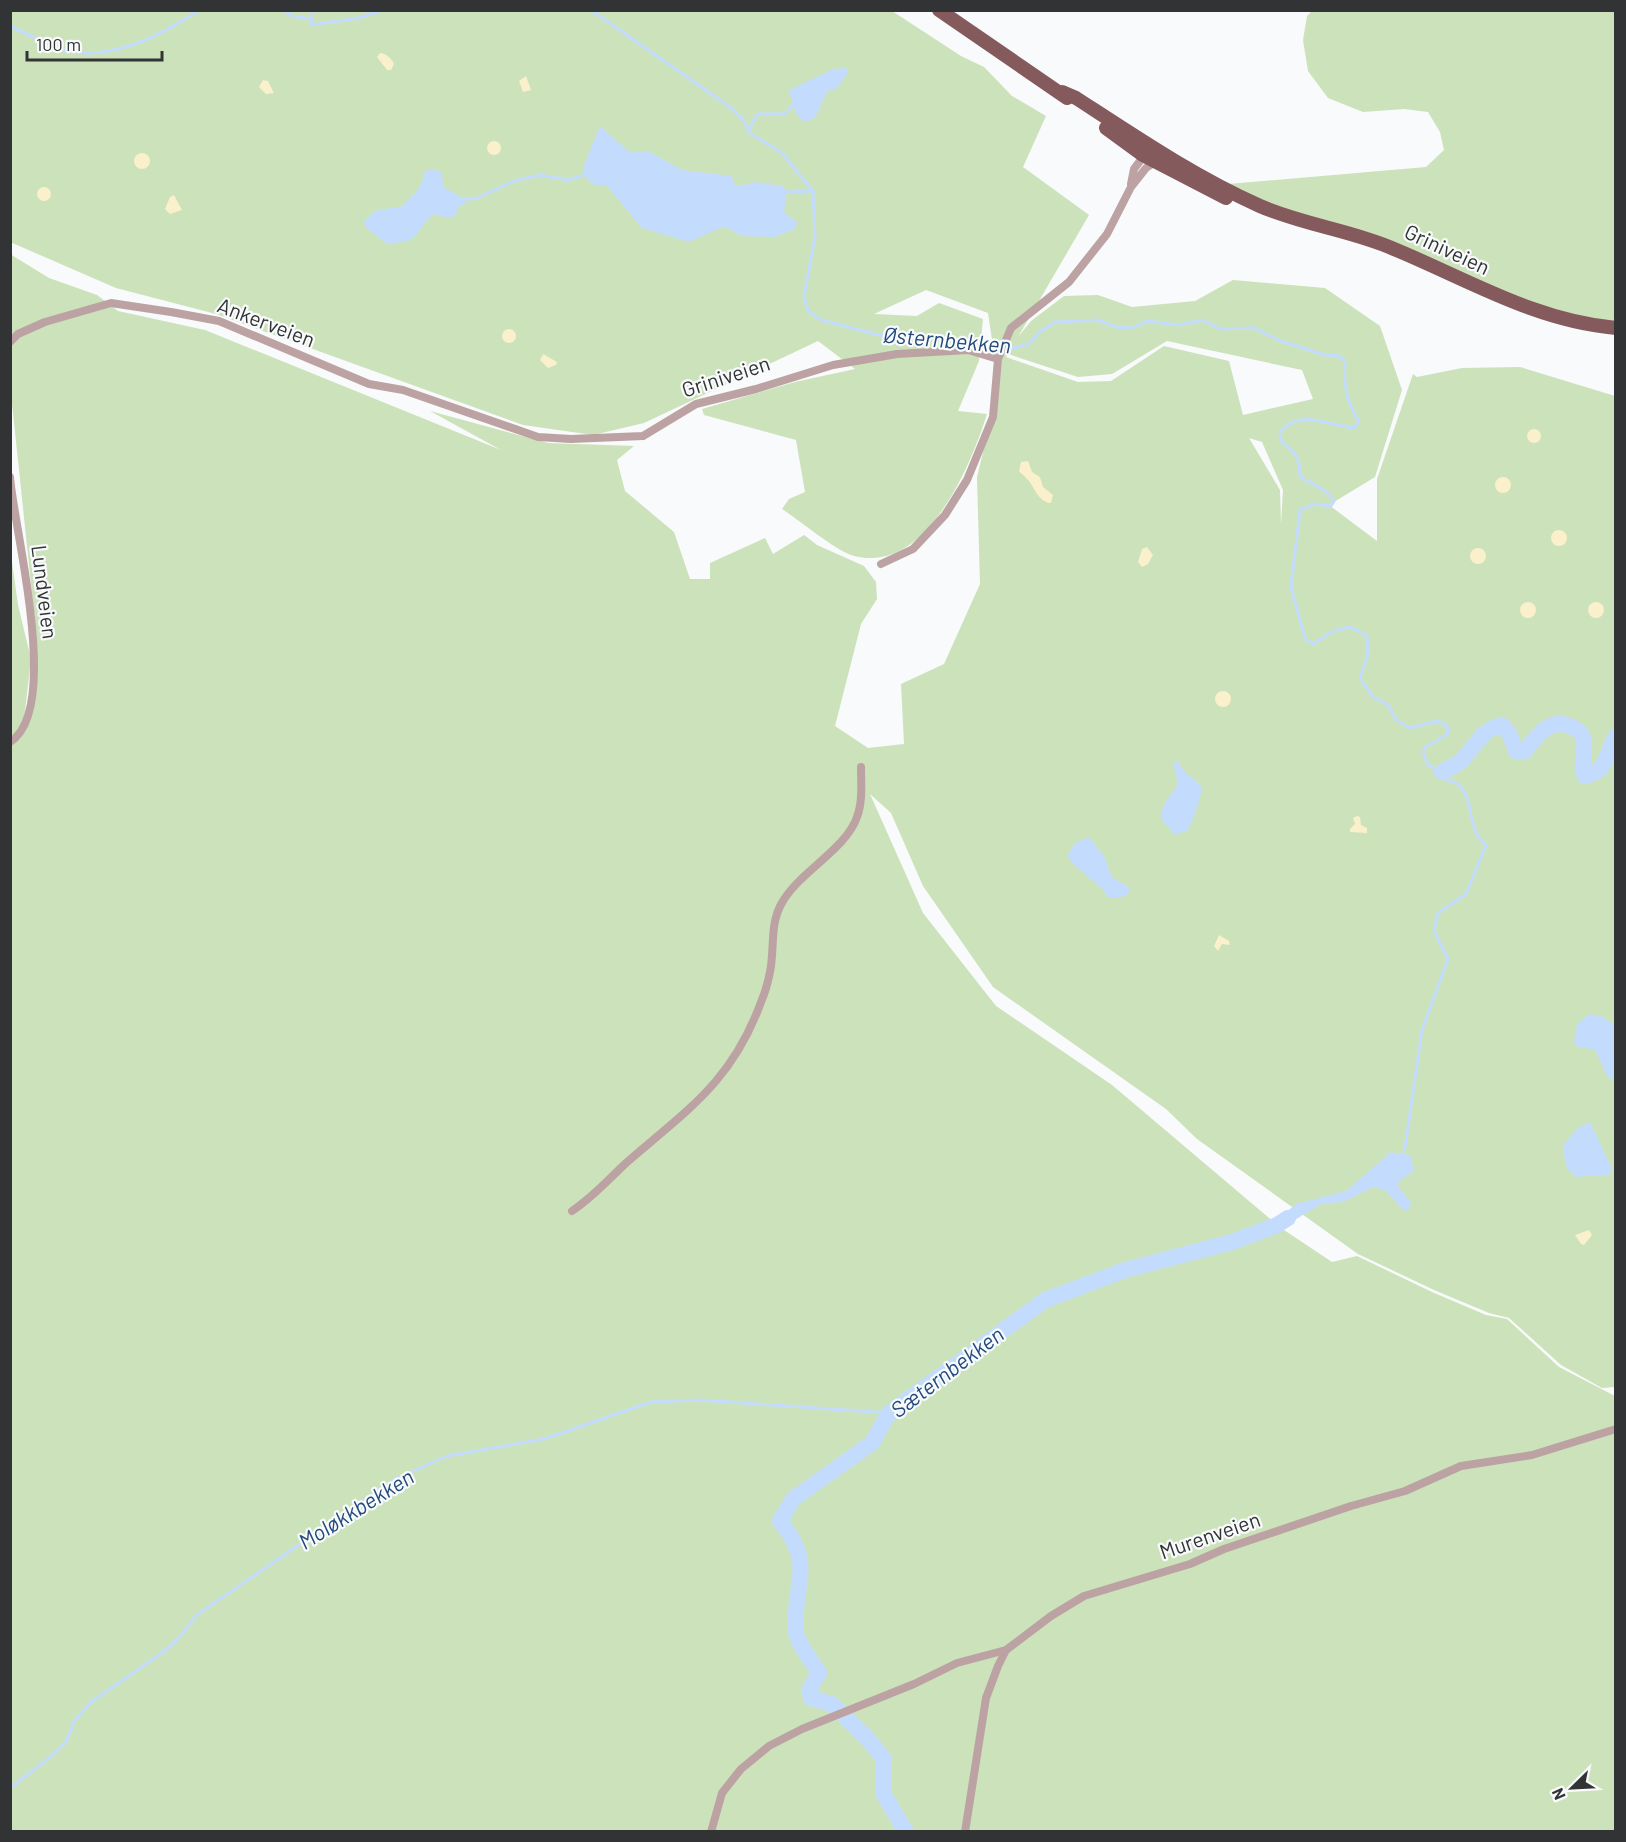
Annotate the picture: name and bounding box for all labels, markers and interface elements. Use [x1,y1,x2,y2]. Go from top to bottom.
scale bar [27,24,162,62]
text: 100 m [36,33,81,55]
street label: Griniveien [1401,218,1494,279]
street label: Ankerveien [214,292,319,352]
water label: Østernbekken [882,320,1012,358]
street label: Griniveien [678,350,773,402]
street label: Lundveien [27,543,64,640]
water label: Sæternbekken [885,1320,1008,1422]
water label: Moløkkbekken [293,1462,418,1554]
street label: Murenveien [1156,1506,1263,1563]
north arrow [1542,1758,1602,1818]
text: N [1547,1786,1569,1803]

